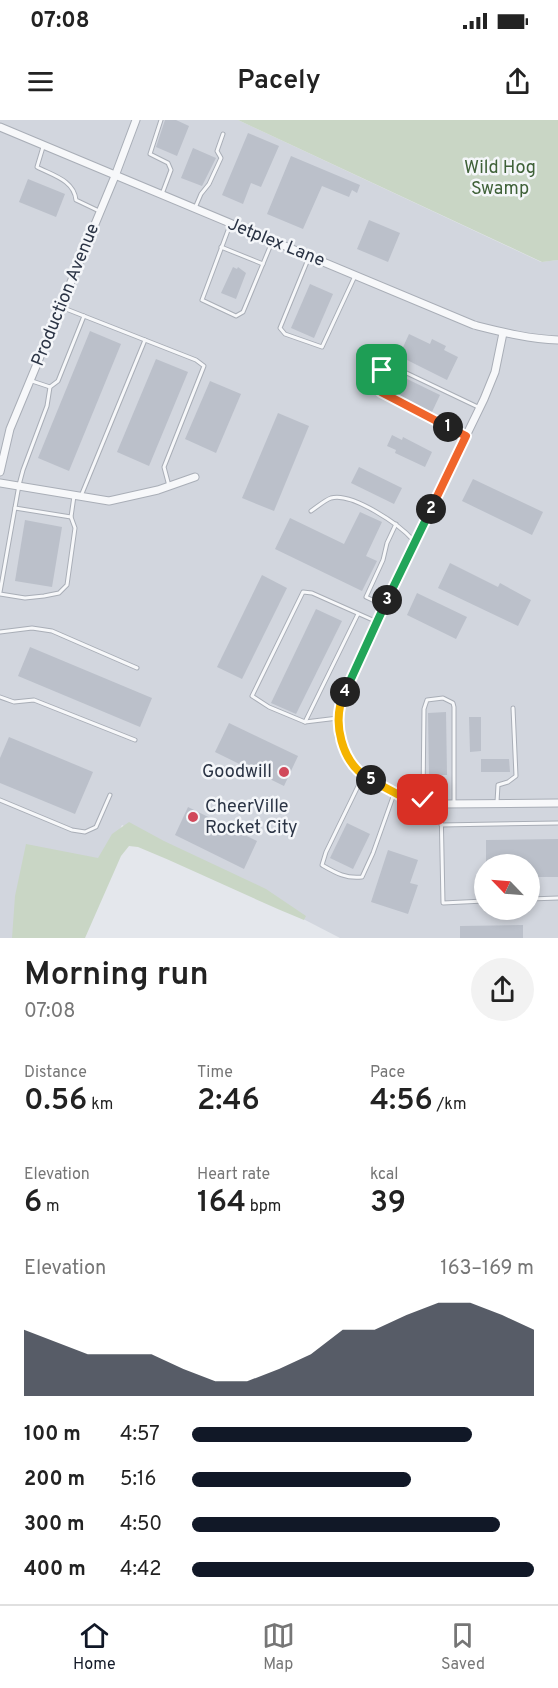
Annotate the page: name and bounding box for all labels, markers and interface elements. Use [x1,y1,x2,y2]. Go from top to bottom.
text: 07:08 [30,8,90,35]
text: Pacely [237,64,321,98]
icon: menu [24,65,57,98]
icon: share [501,65,534,98]
park label: Wild Hog Swamp [464,157,536,201]
street label: Jetplex Lane [224,213,328,273]
street label: Production Avenue [27,220,105,370]
pin [356,344,407,395]
icon: arrive [365,353,398,386]
pin: 1 [433,412,463,442]
text: 1 [445,417,451,437]
pin: 2 [416,494,446,524]
text: 2 [426,499,436,519]
pin: 3 [372,585,402,615]
text: 3 [382,590,392,610]
pin: 4 [330,677,360,707]
text: 4 [340,682,350,702]
place label: Goodwill [202,761,272,784]
marker: Goodwill [277,765,291,779]
pin: 5 [356,765,386,795]
text: 5 [366,770,376,790]
pin [397,774,448,825]
icon: check [406,783,439,816]
place label: CheerVille Rocket City [205,796,298,840]
marker: CheerVille Rocket City [186,810,200,824]
north arrow [474,854,540,920]
map controls [474,854,540,920]
text: Morning run [24,955,209,997]
button: share [471,958,534,1021]
text: 07:08 [24,999,75,1025]
text: Distance [24,1063,87,1083]
text: Time [197,1063,233,1083]
text: Pace [370,1063,405,1083]
text: 0.56 [24,1083,87,1120]
text: 2:46 [197,1083,260,1120]
text: 4:56 [370,1083,433,1120]
text: km [87,1095,113,1115]
text: /km [433,1095,466,1115]
text: Elevation [24,1165,90,1185]
text: Heart rate [197,1165,270,1185]
text: kcal [370,1165,398,1185]
text: 6 [24,1185,42,1222]
text: 164 [197,1185,246,1222]
text: 39 [370,1185,406,1222]
text: m [42,1197,60,1217]
text: bpm [246,1197,281,1217]
text: Elevation [24,1256,106,1282]
text: 163–169 m [440,1256,534,1282]
text: 100 m [24,1422,81,1448]
text: 4:57 [120,1422,160,1448]
text: 200 m [24,1467,85,1493]
text: 5:16 [120,1467,156,1493]
text: 300 m [24,1512,85,1538]
text: 4:50 [120,1512,162,1538]
text: 400 m [24,1557,86,1583]
text: 4:42 [120,1557,162,1583]
tab: Home [73,1619,116,1675]
tab: Map [262,1619,295,1675]
tab: Saved [441,1619,485,1675]

